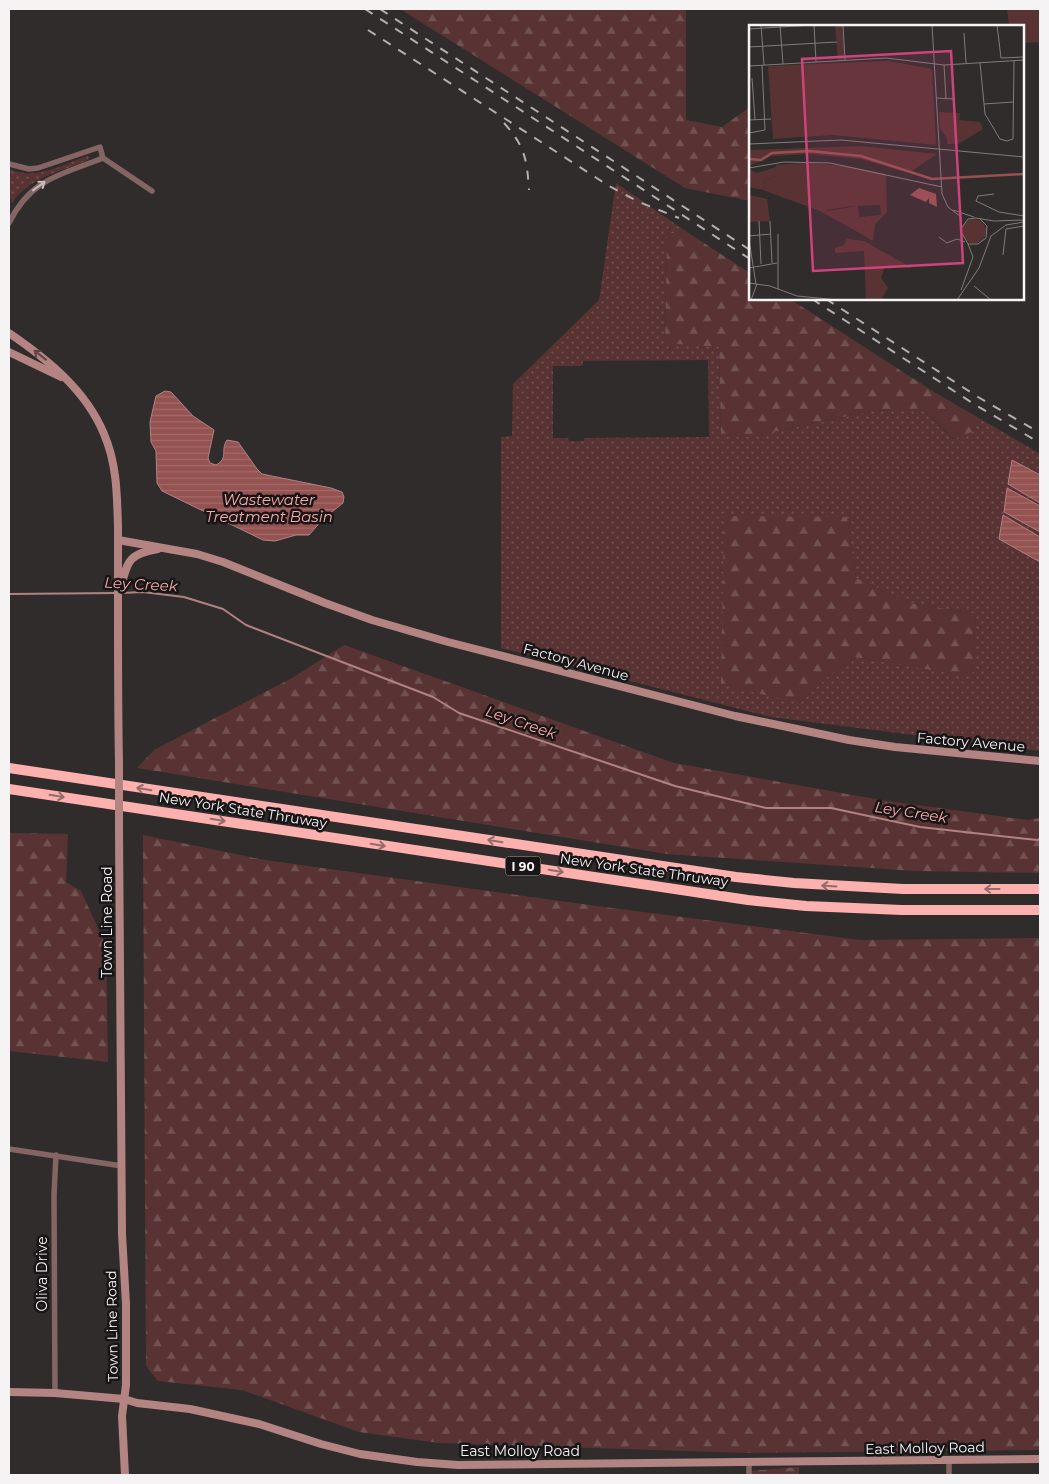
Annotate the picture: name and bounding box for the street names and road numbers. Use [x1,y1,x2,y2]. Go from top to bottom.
street label: Factory Avenue [521,639,631,685]
street label: Factory Avenue [916,728,1026,756]
street label: New York State Thruway [158,788,329,832]
street label: New York State Thruway [559,849,730,891]
road number: I 90 [506,856,540,876]
street label: Town Line Road [98,866,116,978]
street label: Oliva Drive [33,1236,51,1312]
street label: Town Line Road [102,1270,122,1382]
street label: East Molloy Road [865,1438,985,1458]
street label: East Molloy Road [460,1442,580,1460]

